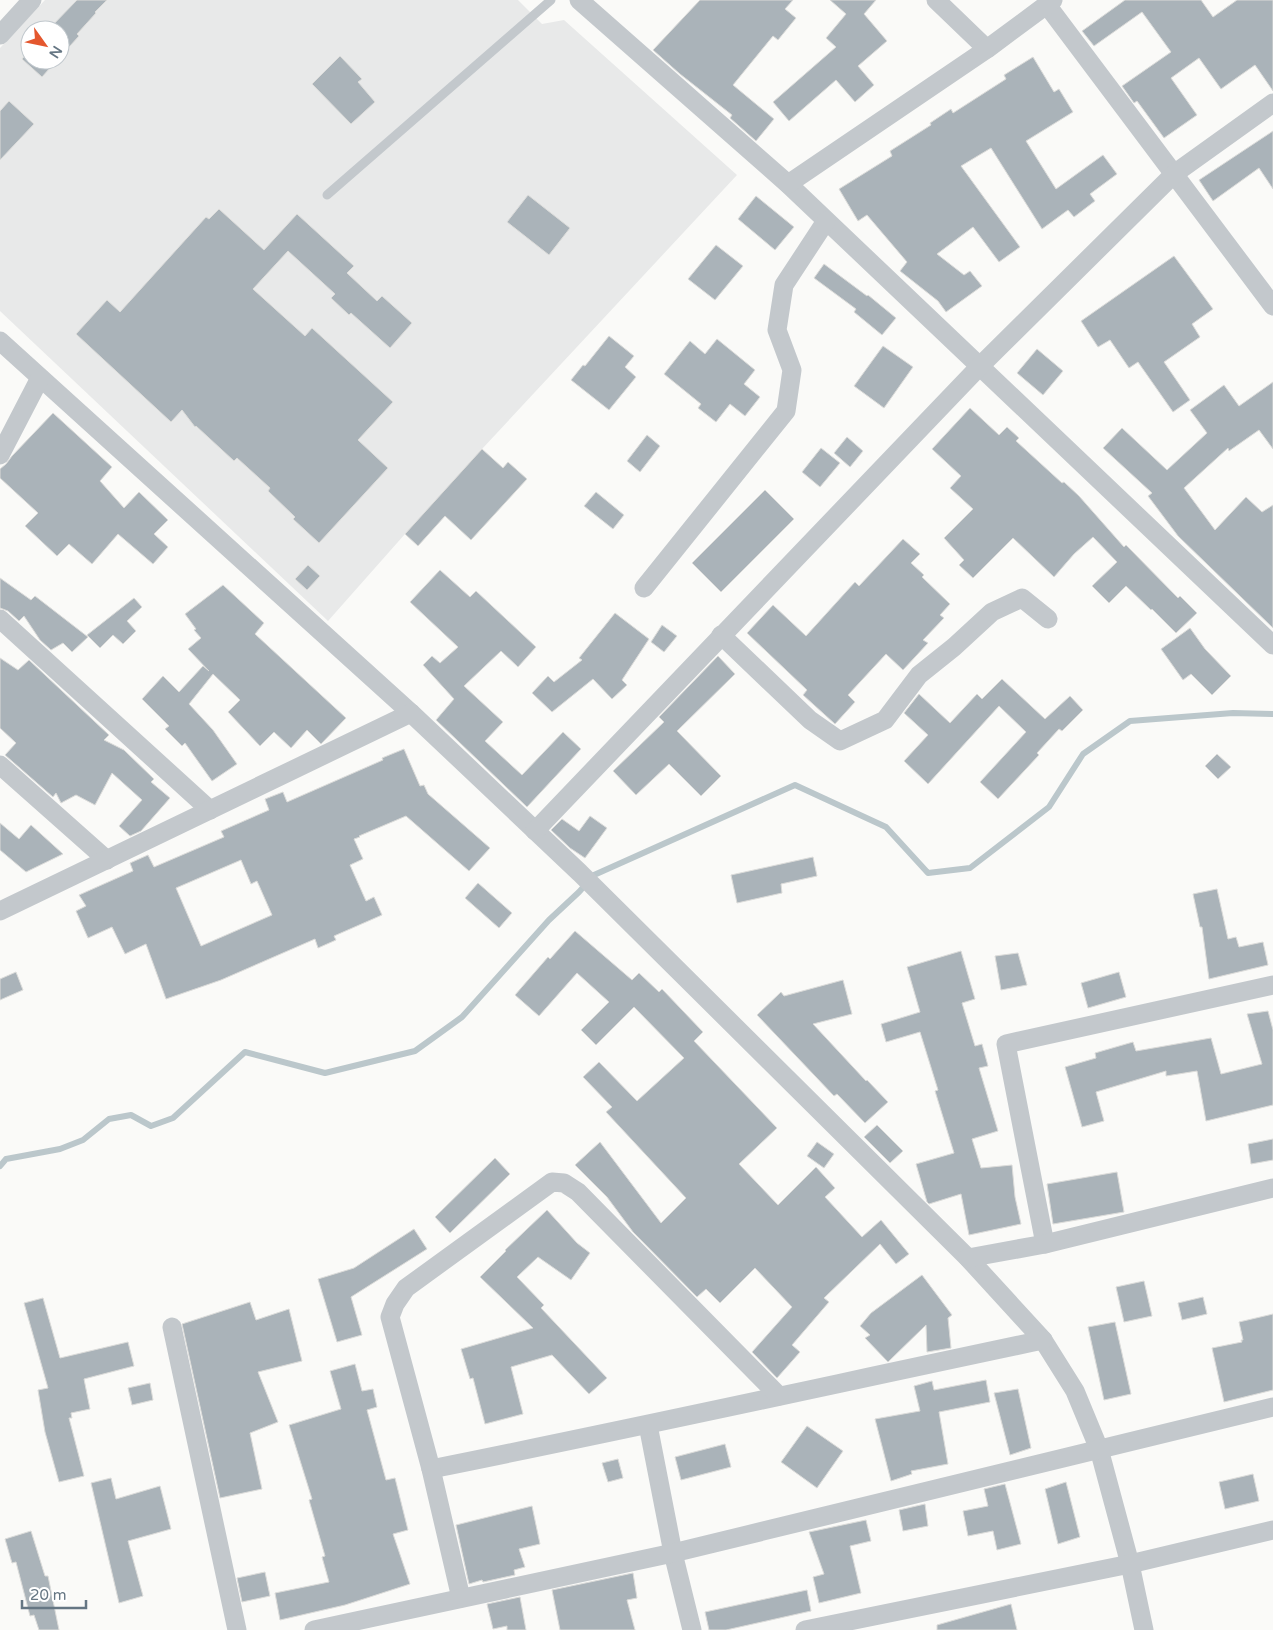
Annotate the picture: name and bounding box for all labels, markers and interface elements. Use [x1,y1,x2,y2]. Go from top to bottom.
north arrow [20,20,70,70]
text: N [45,42,66,61]
scale bar [22,1578,86,1610]
text: 20 m [30,1586,67,1604]

